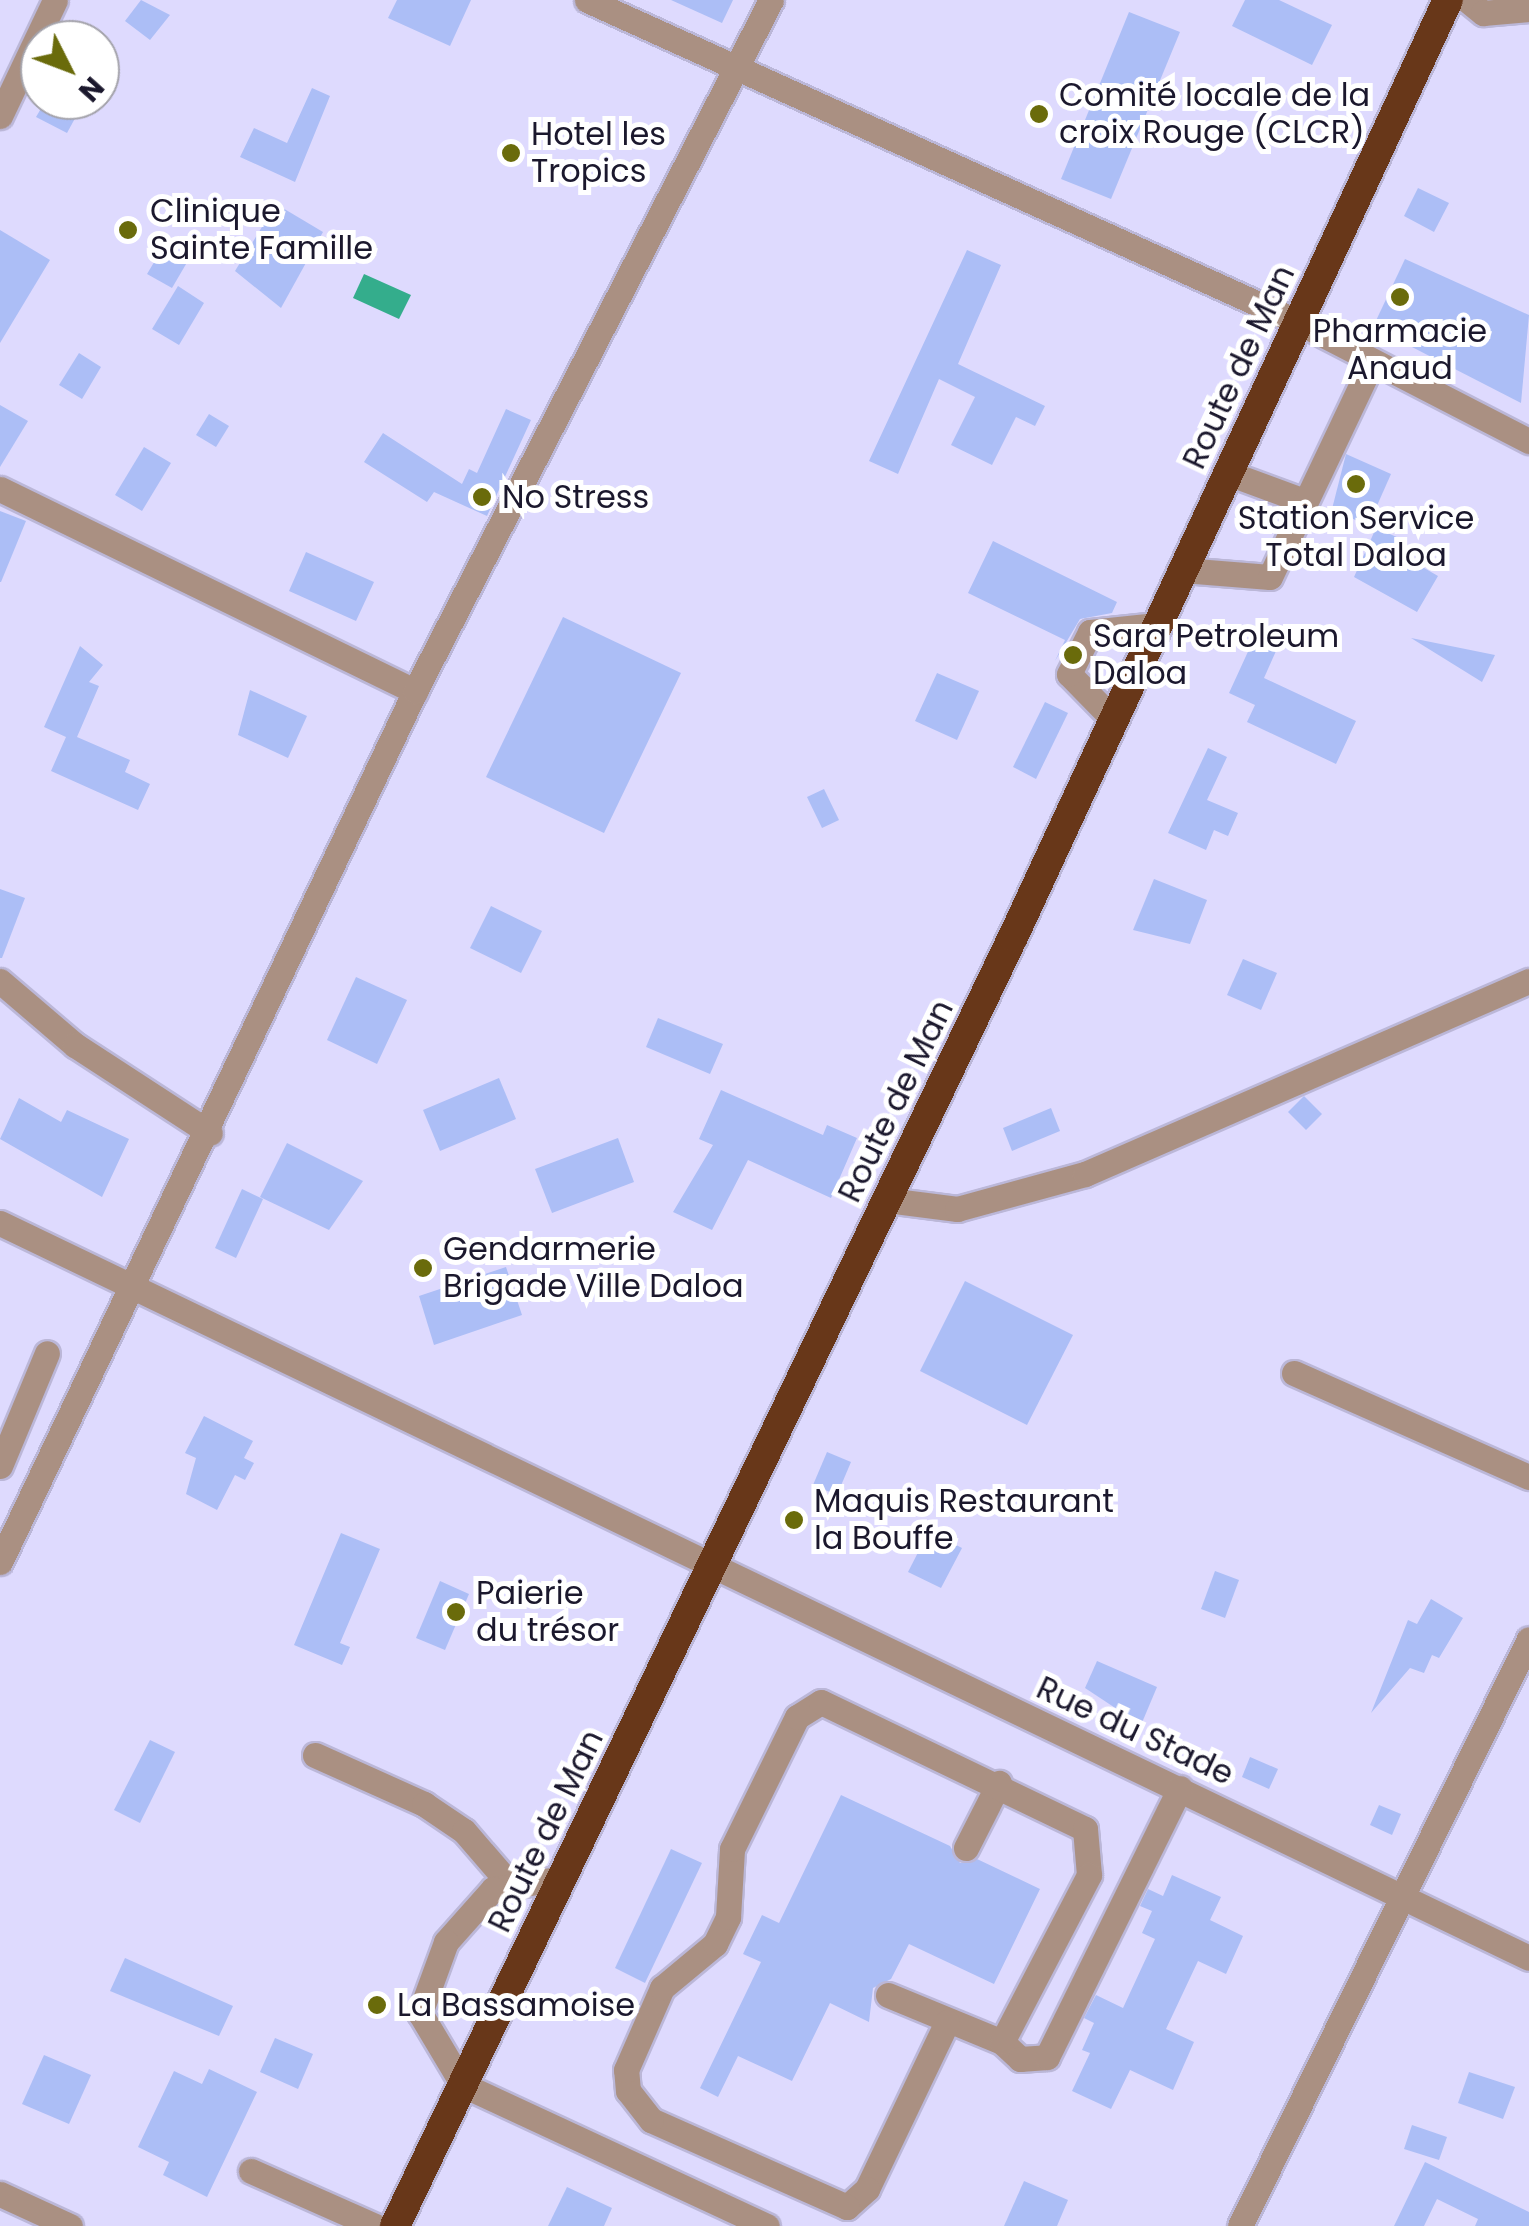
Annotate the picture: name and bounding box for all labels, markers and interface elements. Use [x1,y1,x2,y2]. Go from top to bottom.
north arrow [20,20,120,120]
text: N [70,68,113,110]
place label: Comité locale de la croix Rouge (CLCR) [1059,77,1370,152]
marker: Comité locale de la croix Rouge (CLCR) [1028,103,1050,125]
place label: Hotel les Tropics [531,116,666,191]
marker: Hotel les Tropics [500,142,522,164]
place label: Clinique Sainte Famille [150,193,373,268]
marker: Clinique Sainte Famille [115,217,141,243]
street label: Route de Man [1175,259,1303,475]
marker: Pharmacie Anaud [1389,286,1411,308]
place label: Pharmacie Anaud [1313,313,1487,388]
marker: Station Service Total Daloa [1345,473,1367,495]
place label: No Stress [502,478,649,516]
marker: No Stress [471,486,493,508]
place label: Station Service Total Daloa [1238,500,1474,575]
place label: Sara Petroleum Daloa [1093,618,1339,693]
marker: Sara Petroleum Daloa [1062,644,1084,666]
street label: Route de Man [830,994,962,1208]
place label: Gendarmerie Brigade Ville Daloa [443,1231,744,1306]
marker: Gendarmerie Brigade Ville Daloa [412,1257,434,1279]
place label: Maquis Restaurant la Bouffe [814,1483,1114,1558]
marker: Maquis Restaurant la Bouffe [783,1509,805,1531]
place label: Paierie du trésor [476,1575,619,1650]
marker: Paierie du trésor [445,1601,467,1623]
street label: Rue du Stade [1031,1669,1239,1793]
street label: Route de Man [480,1724,612,1938]
place label: La Bassamoise [397,1986,635,2024]
marker: La Bassamoise [366,1994,388,2016]

